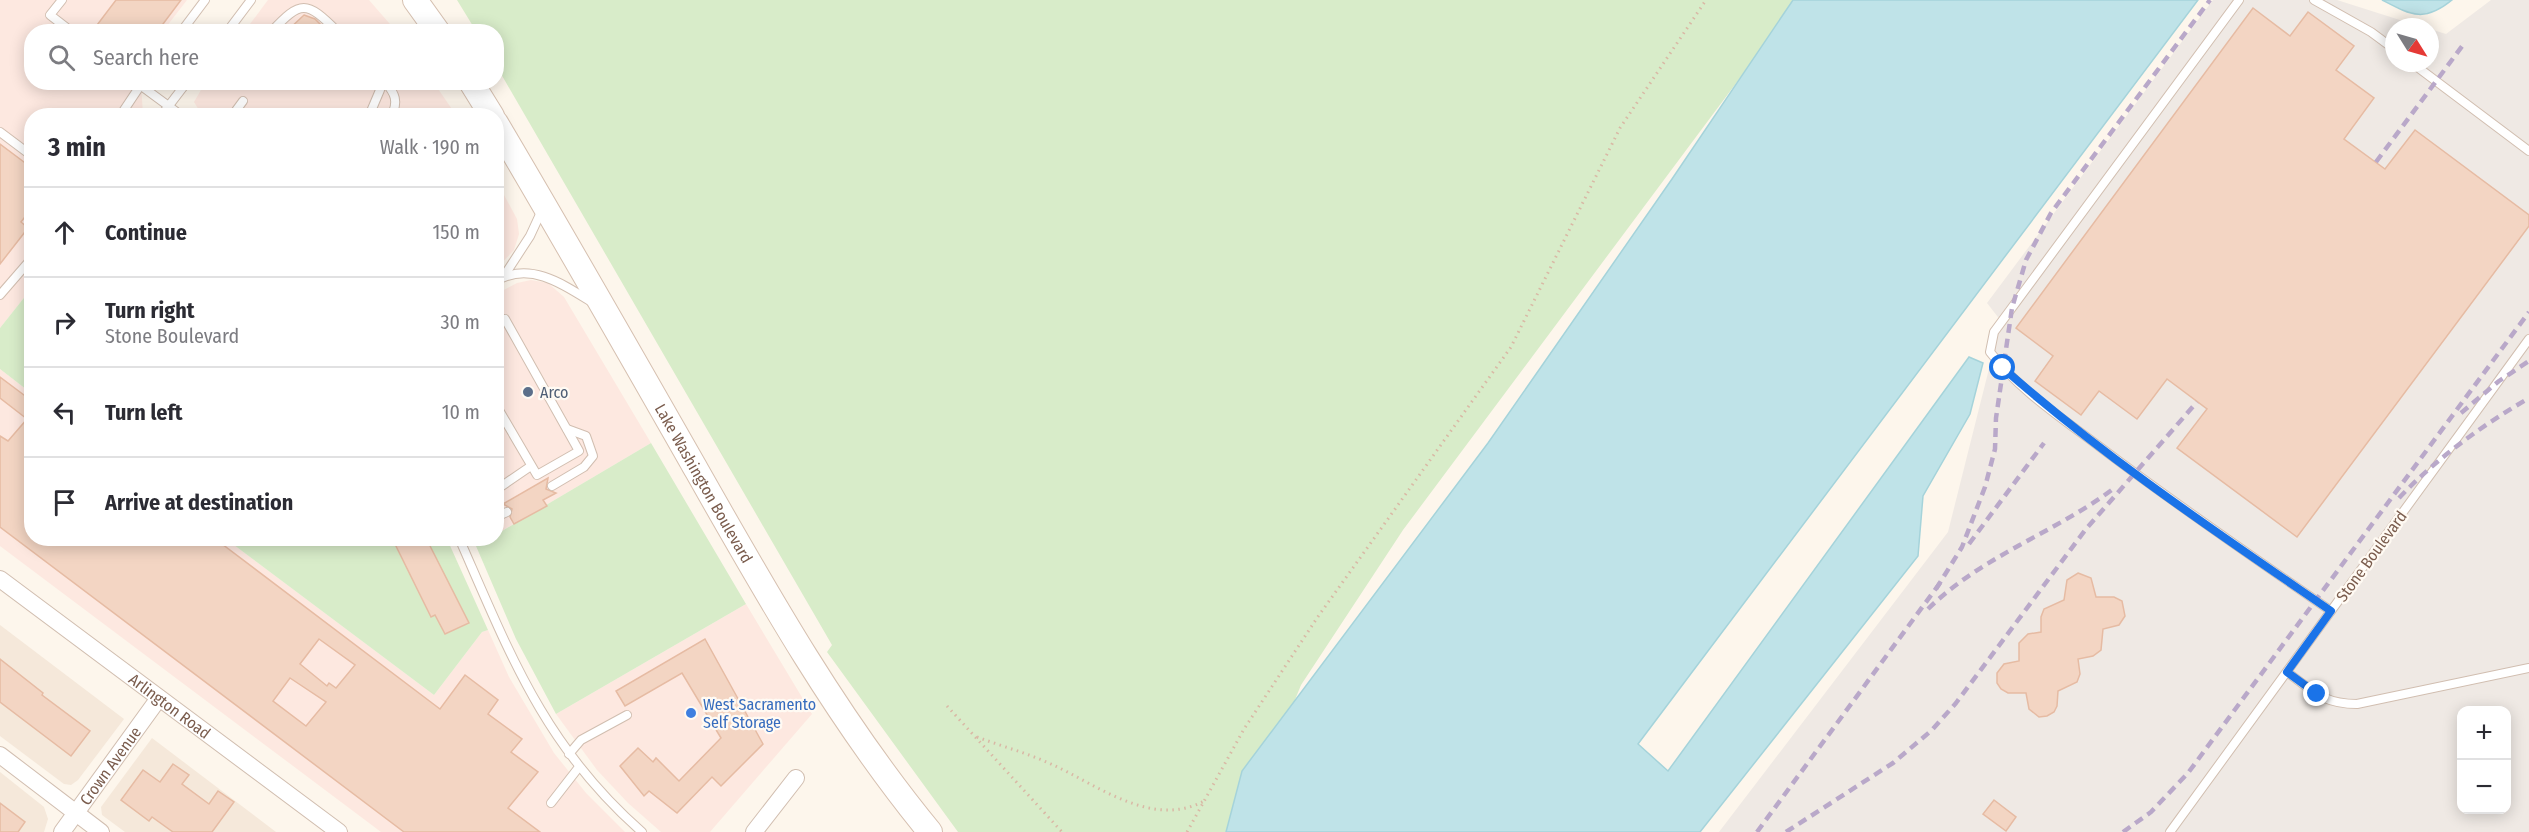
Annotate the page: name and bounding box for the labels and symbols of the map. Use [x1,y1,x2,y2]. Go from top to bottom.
north arrow [2385,18,2439,72]
route start [1989,354,2015,380]
place label: Arco [540,383,569,402]
marker: Arco [521,385,535,399]
street label: Lake Washington Boulevard [651,401,756,566]
street label: Stone Boulevard [2332,507,2411,605]
street label: Arlington Road [125,670,214,743]
route end [2303,680,2329,706]
place label: West Sacramento Self Storage [703,695,816,732]
marker: West Sacramento Self Storage [684,706,698,720]
street label: Crown Avenue [76,723,145,809]

